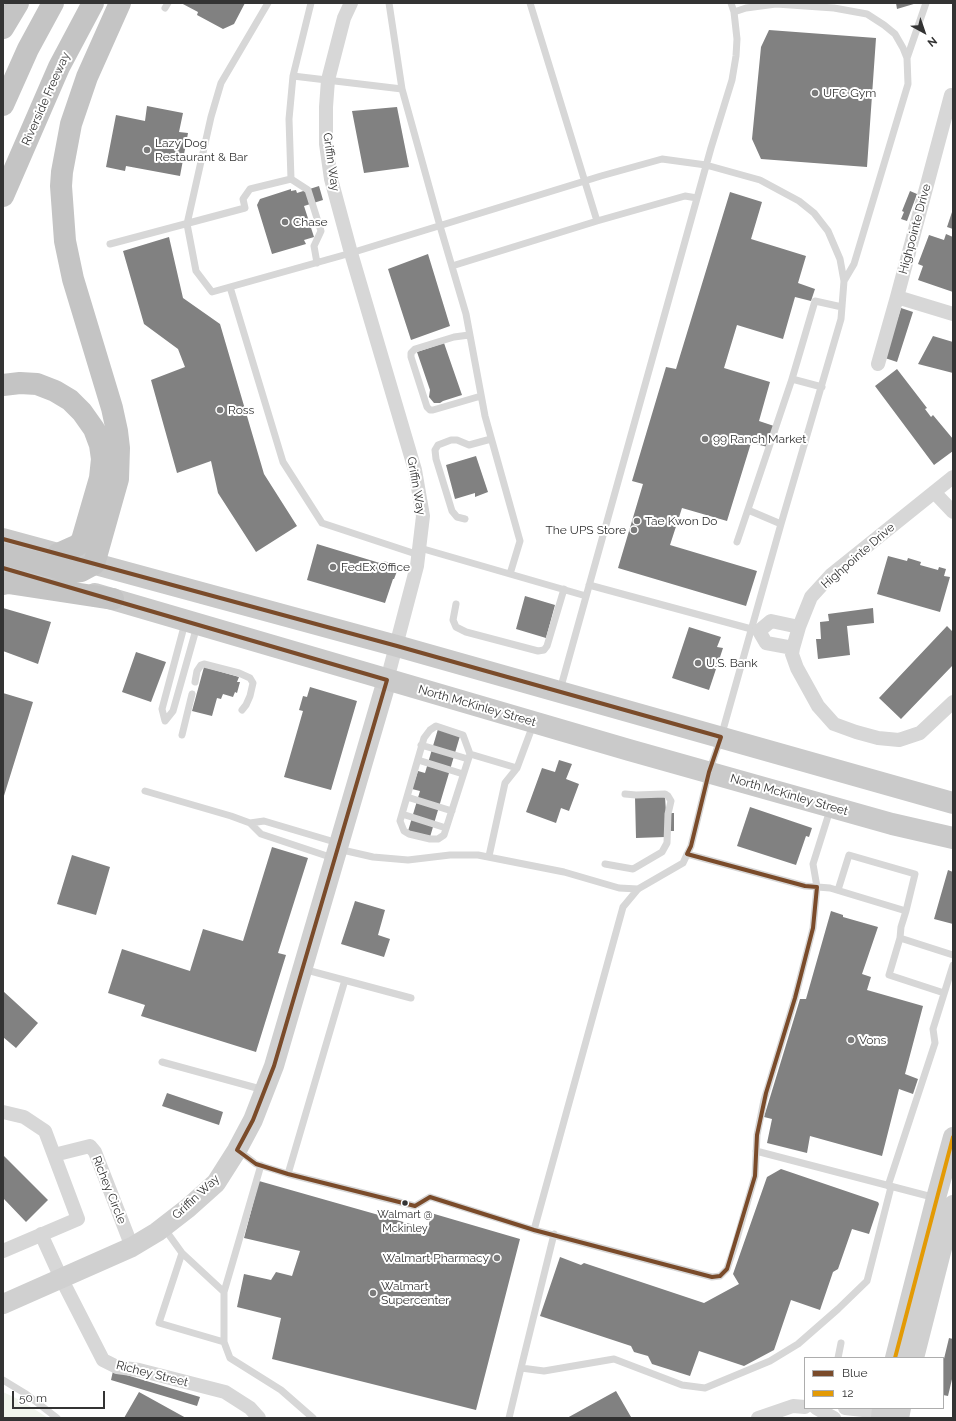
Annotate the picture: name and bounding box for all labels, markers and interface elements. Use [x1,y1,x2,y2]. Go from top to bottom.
north arrow [904,12,944,52]
text: N [925,34,939,49]
street label: Riverside Freeway [19,50,73,148]
place label: UFC Gym [823,86,876,100]
marker: UFC Gym [810,88,820,98]
street label: Griffin Way [320,132,342,192]
place label: Lazy Dog Restaurant & Bar [155,136,248,164]
marker: Lazy Dog Restaurant & Bar [142,145,152,155]
street label: Highpointe Drive [896,182,934,276]
place label: Chase [293,215,328,229]
marker: Chase [280,217,290,227]
place label: Ross [228,403,254,417]
marker: Ross [215,405,225,415]
place label: 99 Ranch Market [713,432,806,446]
marker: 99 Ranch Market [700,434,710,444]
street label: Griffin Way [404,456,428,516]
place label: Tae Kwon Do [645,514,717,528]
marker: Tae Kwon Do [632,516,642,526]
street label: Highpointe Drive [818,520,898,592]
place label: The UPS Store [545,523,626,537]
marker: The UPS Store [629,525,639,535]
place label: FedEx Office [341,560,410,574]
marker: FedEx Office [328,562,338,572]
place label: U.S. Bank [706,656,758,670]
marker: U.S. Bank [693,658,703,668]
street label: North McKinley Street [416,682,538,730]
street label: North McKinley Street [728,771,850,819]
place label: Vons [859,1033,886,1047]
marker: Vons [846,1035,856,1045]
street label: Richey Circle [89,1154,129,1226]
street label: Griffin Way [169,1172,223,1222]
marker: Walmart @ Mckinley [400,1198,410,1208]
place label: Walmart @ Mckinley [377,1208,433,1234]
place label: Walmart Pharmacy [383,1251,489,1265]
marker: Walmart Pharmacy [492,1253,502,1263]
place label: Walmart Supercenter [381,1279,450,1307]
marker: Walmart Supercenter [368,1288,378,1298]
legend [804,1357,944,1409]
street label: Richey Street [115,1358,189,1390]
text: Blue [842,1366,867,1380]
scale bar [14,1383,107,1409]
text: 12 [842,1386,853,1400]
text: 50 m [19,1391,47,1405]

